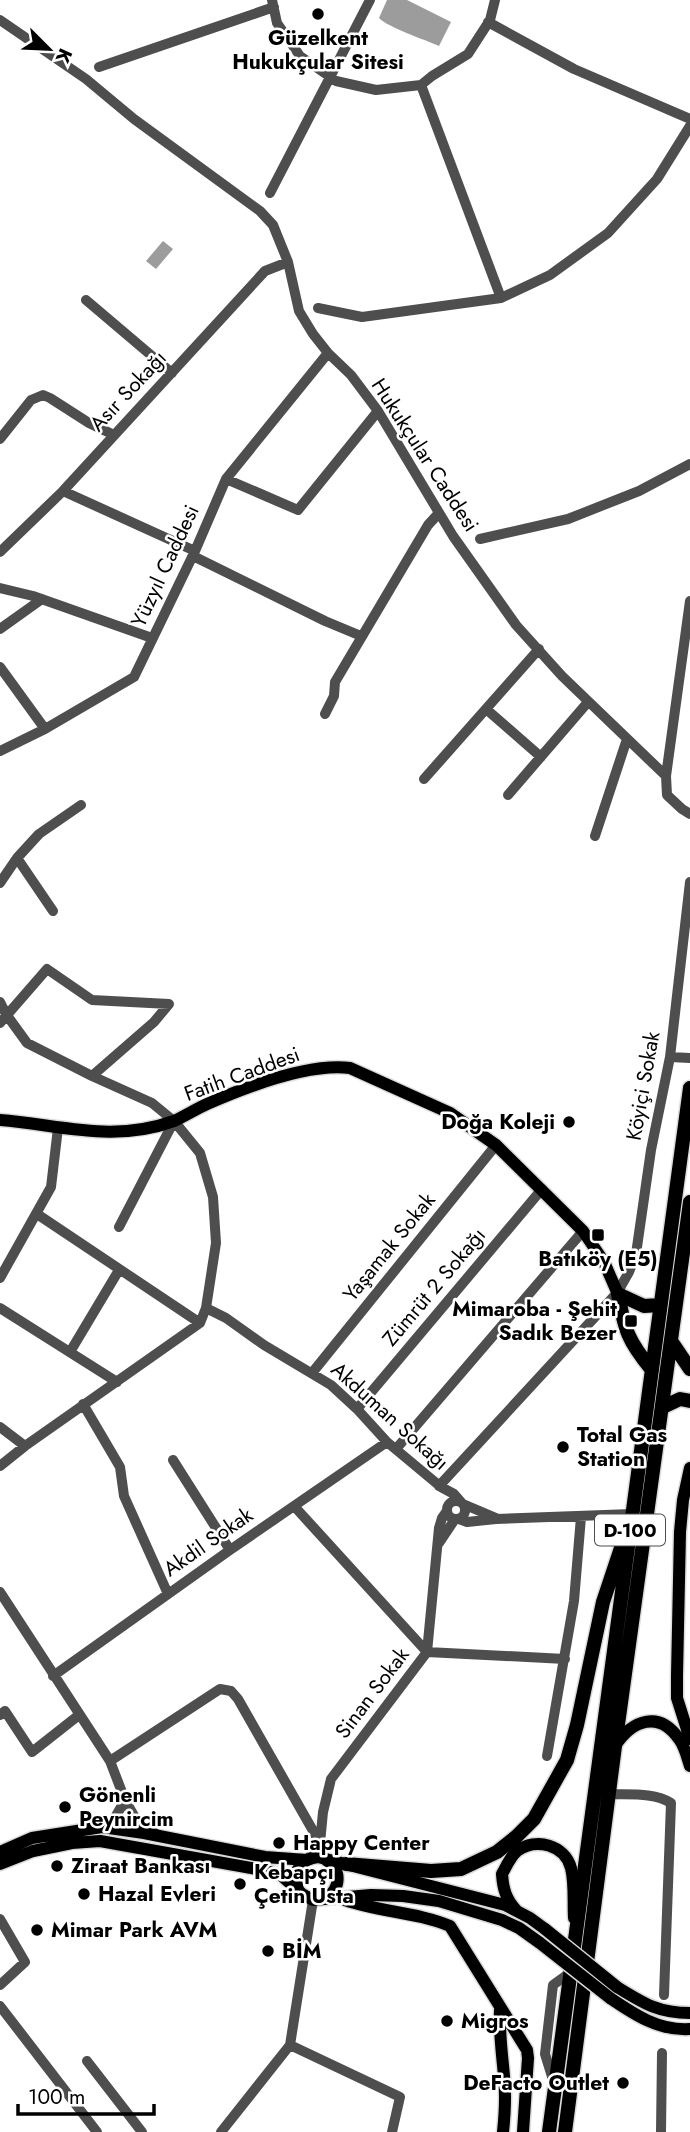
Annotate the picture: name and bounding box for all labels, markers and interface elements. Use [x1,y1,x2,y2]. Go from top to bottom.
marker: Güzelkent Hukukçular Sitesi [310,6,326,22]
north arrow [14,14,84,84]
place label: Güzelkent Hukukçular Sitesi [232,23,404,77]
text: K [49,44,79,68]
street label: Asır Sokağı [83,344,173,438]
street label: Hukukçular Caddesi [364,372,486,538]
street label: Yüzyıl Caddesi [124,500,206,632]
street label: Köyiçi Sokak [619,1028,667,1143]
street label: Fatih Caddesi [180,1039,304,1109]
place label: Doğa Koleji [441,1107,555,1137]
marker: Doğa Koleji [561,1114,577,1130]
street label: Yaşamak Sokak [336,1186,443,1308]
street label: Zümrüt 2 Sokağı [375,1221,493,1353]
marker: Batıköy (E5) [590,1227,606,1243]
place label: Batıköy (E5) [538,1244,658,1274]
place label: Mimaroba - Şehit Sadık Bezer [452,1294,617,1348]
marker: Mimaroba - Şehit Sadık Bezer [623,1313,639,1329]
street label: Akduman Sokağı [324,1355,456,1477]
place label: Total Gas Station [577,1420,667,1474]
marker: Total Gas Station [555,1439,571,1455]
street label: Akdil Sokak [157,1500,259,1584]
road number: D-100 [595,1514,665,1546]
street label: Sinan Sokak [328,1641,417,1745]
place label: Gönenli Peynircim [79,1780,174,1834]
marker: Gönenli Peynircim [57,1799,73,1815]
place label: Happy Center [293,1828,430,1858]
marker: Happy Center [271,1835,287,1851]
place label: Ziraat Bankası [71,1851,210,1881]
place label: Kebapçı Çetin Usta [254,1857,354,1911]
marker: Ziraat Bankası [49,1858,65,1874]
marker: Kebapçı Çetin Usta [232,1876,248,1892]
place label: Hazal Evleri [98,1879,216,1909]
marker: Hazal Evleri [76,1886,92,1902]
place label: Mimar Park AVM [51,1915,217,1945]
marker: Mimar Park AVM [29,1922,45,1938]
place label: BİM [282,1936,321,1966]
marker: BİM [260,1943,276,1959]
place label: Migros [461,2006,529,2036]
marker: Migros [439,2013,455,2029]
place label: DeFacto Outlet [463,2068,609,2098]
scale bar [18,2072,154,2116]
marker: DeFacto Outlet [615,2075,631,2091]
text: 100 m [28,2082,85,2112]

